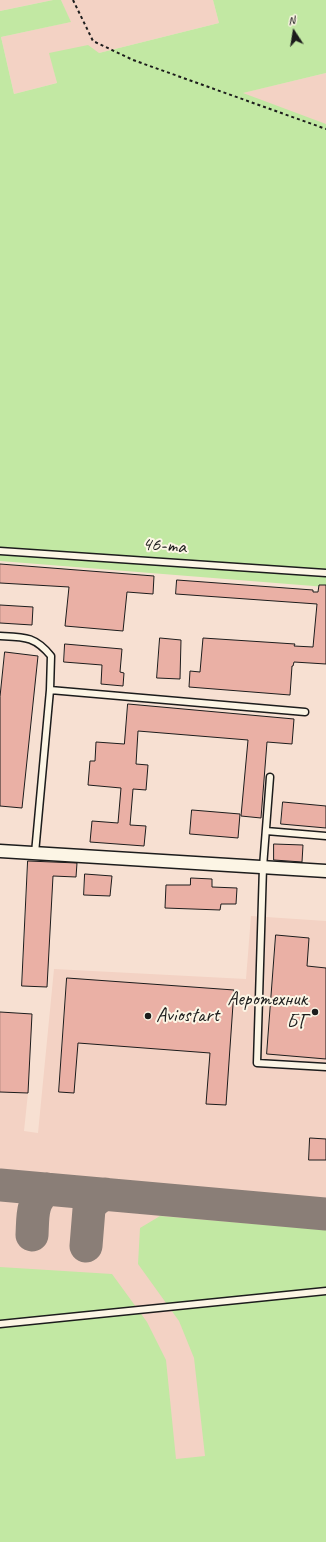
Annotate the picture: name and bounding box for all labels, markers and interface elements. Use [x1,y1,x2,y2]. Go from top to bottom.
north arrow [274,12,314,52]
text: N [287,13,296,28]
street label: 46-та [141,532,187,560]
place label: Аеротехник БГ [227,988,307,1035]
place label: Aviostart [156,1004,219,1028]
marker: Аеротехник БГ [310,1007,320,1017]
marker: Aviostart [143,1011,153,1021]

